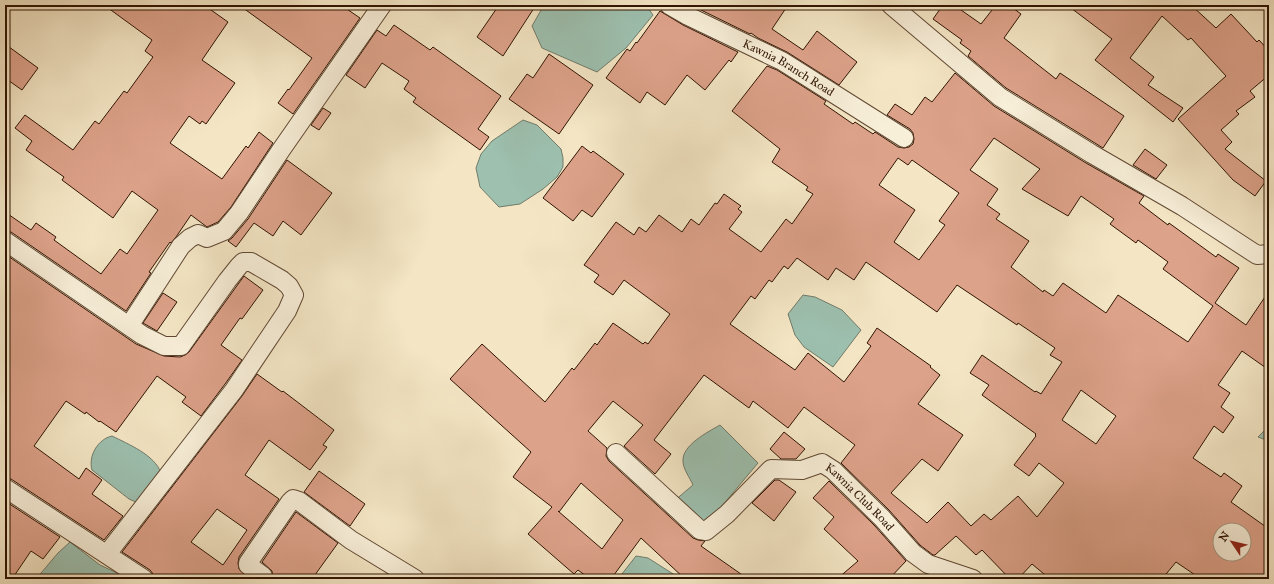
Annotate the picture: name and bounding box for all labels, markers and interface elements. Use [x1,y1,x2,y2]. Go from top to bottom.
street label: Kawnia Branch Road [741,36,837,99]
street label: Kawnia Club Road [823,460,897,534]
north arrow [1212,522,1252,562]
text: N [1216,528,1233,544]

